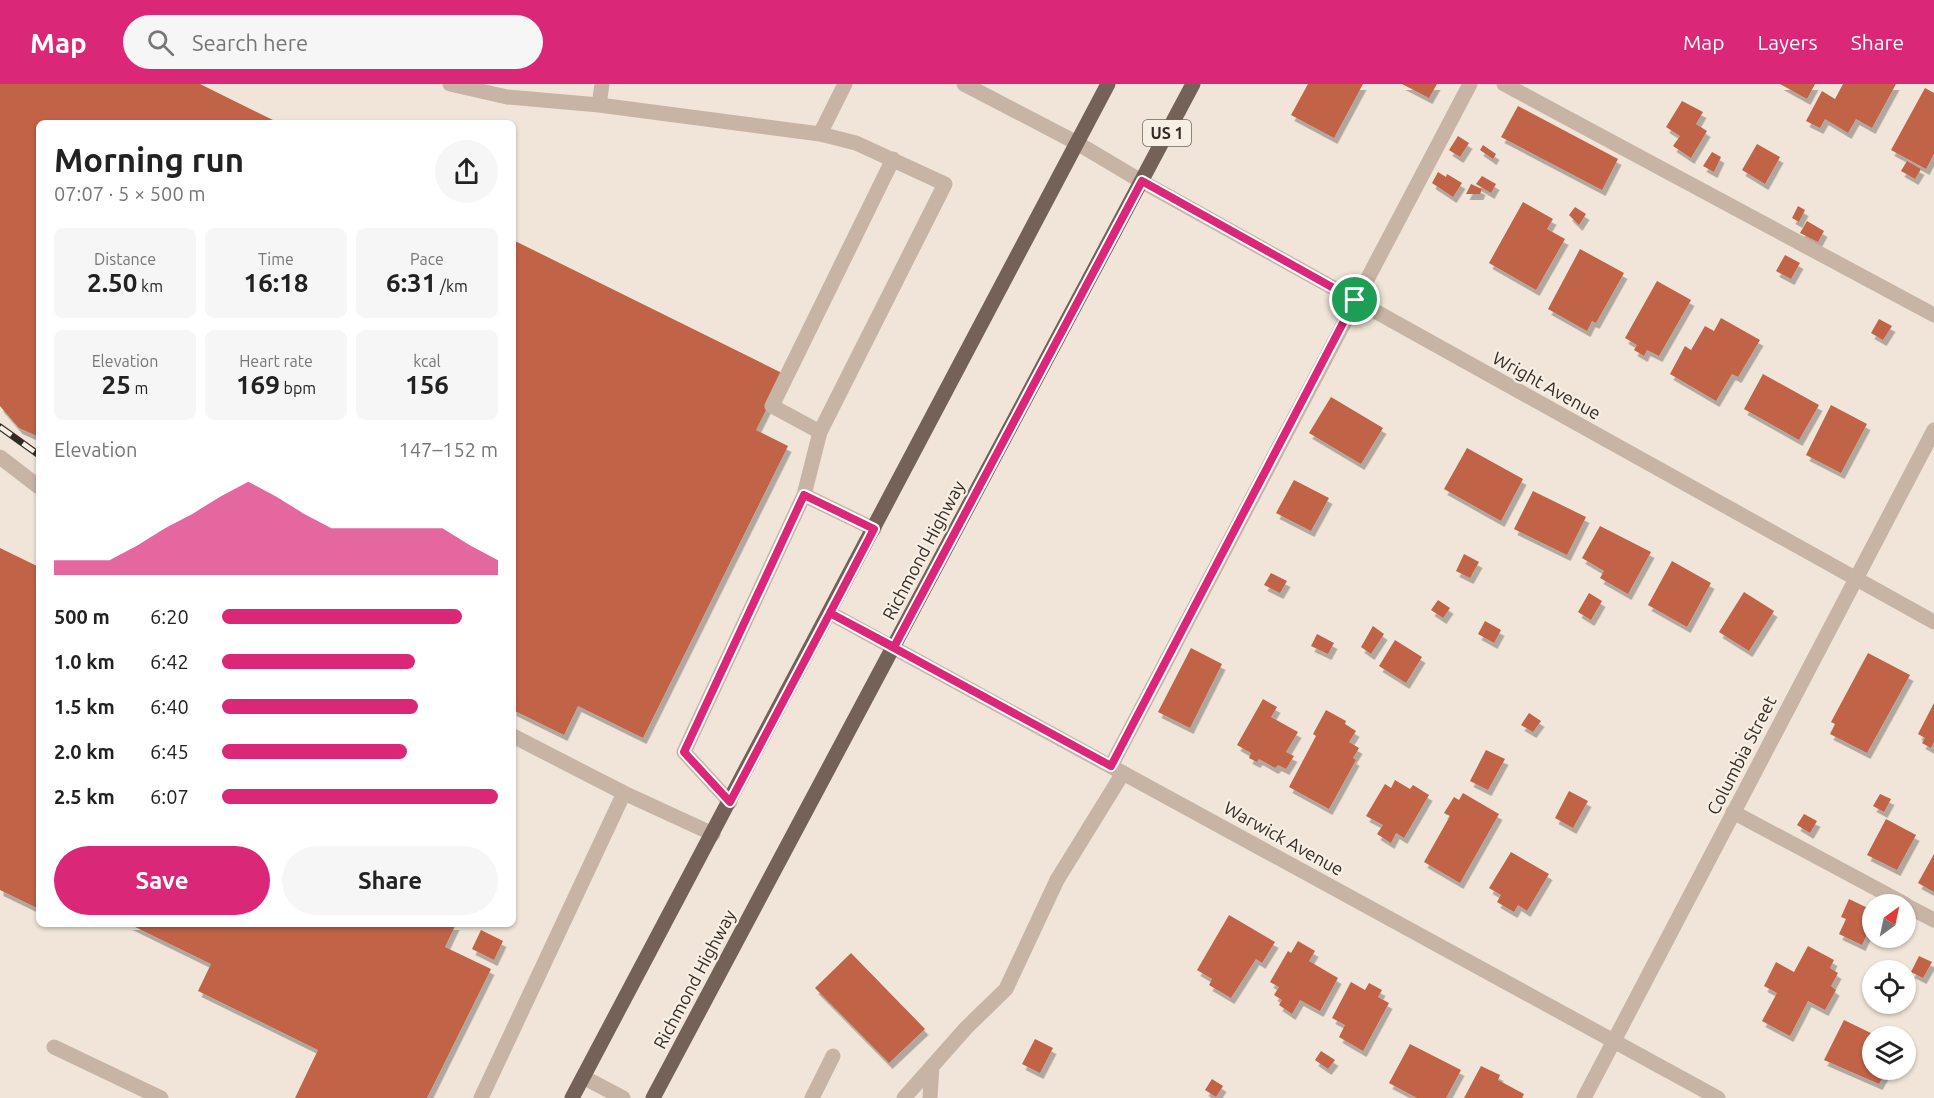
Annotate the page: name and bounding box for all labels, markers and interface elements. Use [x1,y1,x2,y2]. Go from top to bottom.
search box [123,15,543,69]
icon: search [144,26,177,59]
text: Map [30,27,87,58]
text: Search here [192,30,308,55]
text: Map [1683,30,1724,54]
text: Layers [1757,30,1818,54]
text: Share [1851,30,1904,54]
road number: US 1 [1143,120,1191,146]
button: share [435,140,498,203]
text: Morning run [54,141,244,178]
text: 07:07 · 5 × 500 m [54,182,206,205]
text: Distance [94,250,156,268]
text: Time [258,250,294,268]
text: Pace [410,250,444,268]
text: 2.50 [87,268,137,297]
text: 16:18 [243,268,309,297]
text: 6:31 [386,268,436,297]
pin [1329,274,1380,325]
text: km [137,277,163,295]
text: /km [436,277,468,295]
icon: arrive [1338,283,1371,316]
street label: Wright Avenue [1490,347,1604,423]
text: Elevation [92,352,158,370]
text: Heart rate [239,352,313,370]
text: kcal [413,352,441,370]
text: 25 [102,370,131,399]
text: 169 [236,370,280,399]
text: 156 [405,370,449,399]
text: m [131,379,148,397]
text: bpm [280,379,316,397]
text: Elevation [54,438,137,461]
text: 147–152 m [399,438,498,461]
street label: Richmond Highway [878,477,968,623]
text: 500 m [54,605,110,628]
text: 6:20 [150,605,189,628]
text: 1.0 km [54,650,115,673]
text: 6:42 [150,650,189,673]
street label: Columbia Street [1702,692,1780,818]
text: 1.5 km [54,695,115,718]
text: 6:40 [150,695,189,718]
text: 2.0 km [54,740,115,763]
text: 6:45 [150,740,189,763]
text: 2.5 km [54,785,115,808]
text: 6:07 [150,785,189,808]
street label: Warwick Avenue [1221,797,1347,879]
button: Save [54,846,270,915]
button: Share [282,846,498,915]
north arrow [1862,894,1916,948]
map controls [1862,894,1916,1080]
street label: Richmond Highway [649,906,739,1052]
button: locate [1862,960,1916,1014]
button: layers [1862,1026,1916,1080]

